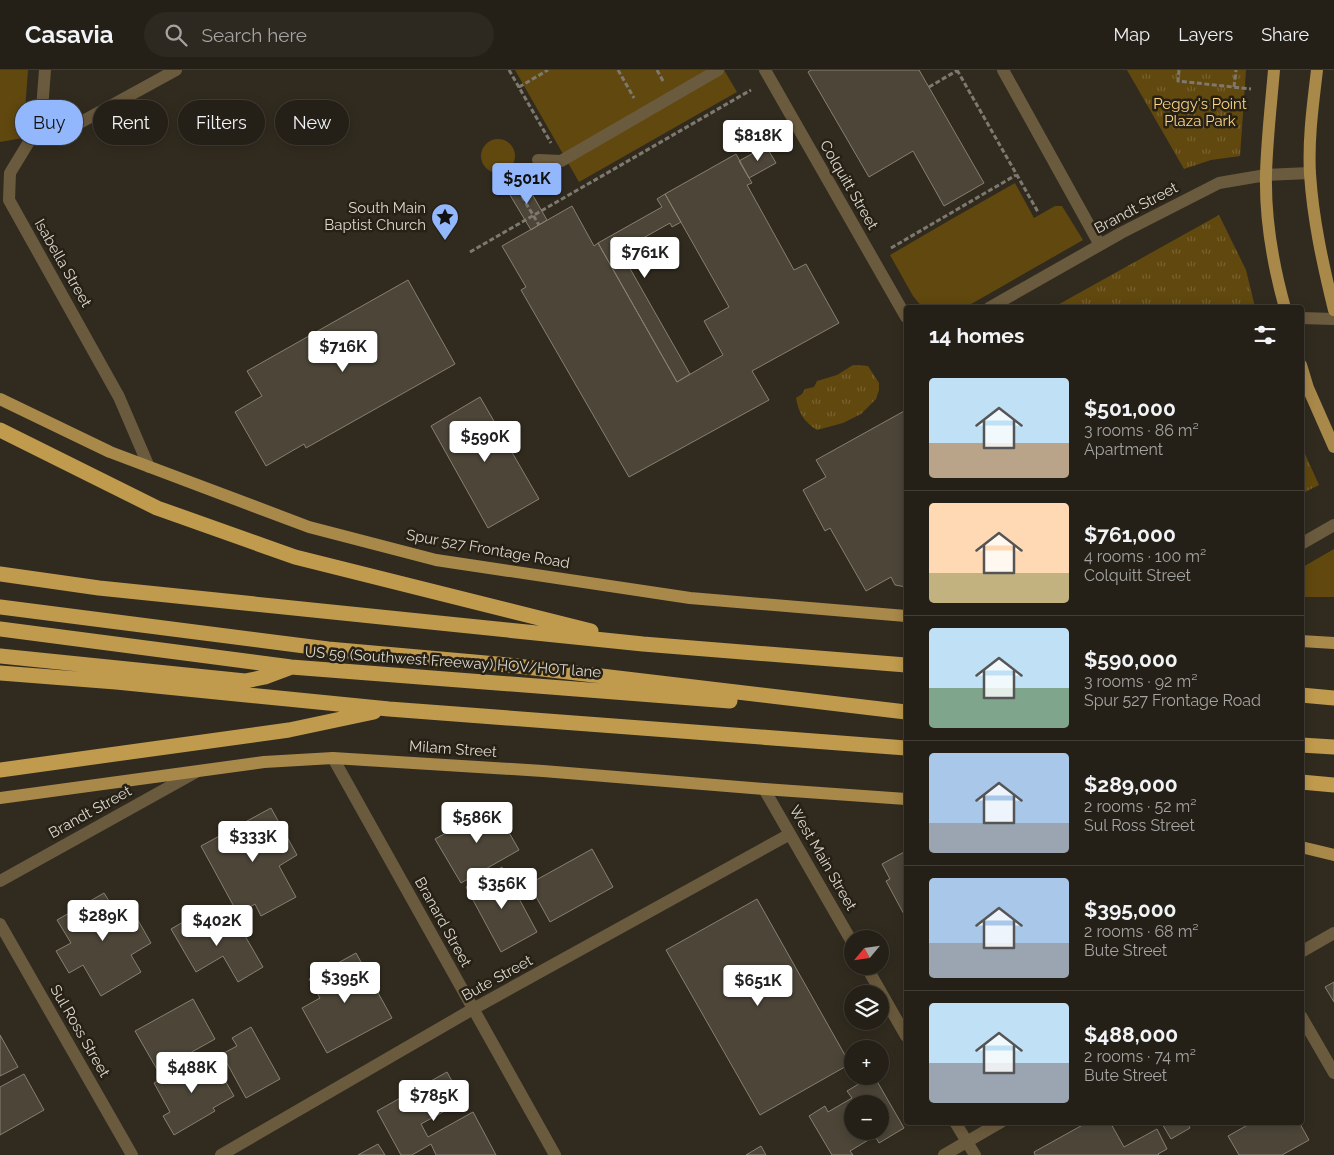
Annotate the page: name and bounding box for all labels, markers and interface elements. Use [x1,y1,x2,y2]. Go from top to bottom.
search box [144,12,494,57]
text: Casavia [25,20,114,49]
icon: search [162,21,190,49]
text: Search here [202,24,307,46]
text: Map [1114,24,1150,45]
text: Layers [1178,24,1233,45]
text: Share [1261,24,1309,45]
park label: Peggy's Point Plaza Park [1153,95,1247,130]
chip: Buy [15,100,83,145]
chip: Rent [93,100,168,145]
chip: Filters [178,100,265,145]
chip: New [275,100,349,145]
pin: $818K [723,119,793,162]
text: $818K [734,126,782,145]
street label: Colquitt Street [816,137,882,233]
pin: $501K [492,162,562,205]
text: $501K [503,169,551,188]
street label: Brandt Street [1091,178,1181,238]
place label: South Main Baptist Church [324,199,426,234]
place icon: South Main Baptist Church [430,202,460,241]
street label: Isabella Street [30,216,96,310]
pin: $761K [610,236,680,279]
text: $761K [621,243,669,262]
icon: filters [1251,321,1279,349]
text: 14 homes [929,323,1024,348]
pin: $716K [308,330,378,373]
text: $716K [319,337,367,356]
text: $501,000 [1084,396,1176,421]
icon: home [969,398,1029,458]
pin: $590K [450,420,520,463]
text: 3 rooms · 86 m² [1084,421,1199,440]
text: $590K [461,427,509,446]
text: Apartment [1084,440,1163,459]
text: $761,000 [1084,522,1176,547]
icon: home [969,523,1029,583]
street label: Spur 527 Frontage Road [405,526,571,572]
text: 4 rooms · 100 m² [1084,547,1206,566]
text: Colquitt Street [1084,566,1191,585]
street label: US 59 (Southwest Freeway) HOV/HOT lane [304,643,602,681]
text: $590,000 [1084,647,1178,672]
icon: home [969,648,1029,708]
text: 3 rooms · 92 m² [1084,672,1197,691]
text: Spur 527 Frontage Road [1084,691,1261,710]
street label: Milam Street [409,737,497,761]
text: $289,000 [1084,772,1178,797]
icon: home [969,773,1029,833]
street label: Brandt Street [45,782,135,842]
text: 2 rooms · 52 m² [1084,797,1196,816]
pin: $586K [442,802,512,844]
street label: West Main Street [786,802,860,914]
text: $586K [452,808,502,827]
text: Sul Ross Street [1084,816,1195,835]
pin: $333K [218,820,288,863]
text: $333K [229,827,277,846]
pin: $356K [467,868,537,910]
street label: Branard Street [411,874,475,970]
text: $356K [478,874,526,893]
text: $395,000 [1084,897,1176,922]
icon: home [969,898,1029,958]
pin: $289K [68,900,138,942]
pin: $402K [182,904,252,947]
text: $289K [79,906,127,925]
text: $402K [193,911,241,930]
text: 2 rooms · 68 m² [1084,922,1199,941]
north arrow [844,930,889,975]
map controls [844,930,889,1140]
text: Bute Street [1084,941,1167,960]
street label: Bute Street [459,951,535,1005]
pin: $395K [310,962,380,1004]
pin: $651K [723,964,793,1007]
text: $395K [321,968,369,987]
text: $651K [734,971,782,990]
street label: Sul Ross Street [46,982,114,1080]
button: layers [844,985,889,1030]
text: $488,000 [1084,1022,1178,1047]
icon: home [969,1023,1029,1083]
button: + [844,1040,889,1085]
text: 2 rooms · 74 m² [1084,1047,1196,1066]
pin: $488K [157,1052,227,1094]
text: $488K [167,1058,217,1077]
text: Bute Street [1084,1066,1167,1085]
pin: $785K [399,1080,469,1122]
text: $785K [410,1086,458,1105]
button: − [844,1095,889,1140]

